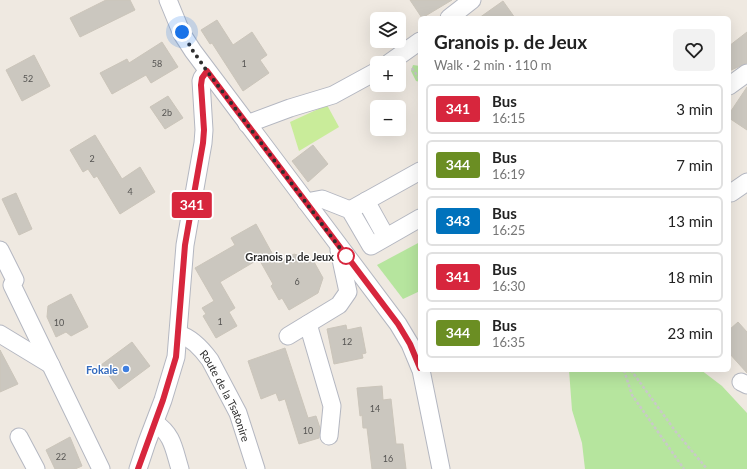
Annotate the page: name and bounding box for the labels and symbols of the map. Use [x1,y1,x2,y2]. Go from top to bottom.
your location [172,22,192,42]
house number: 58 [152,58,162,69]
house number: 1 [241,58,247,69]
house number: 52 [23,73,33,84]
house number: 2b [162,107,172,118]
house number: 2 [89,153,95,164]
house number: 4 [127,186,133,197]
line badge: 341 [169,192,215,218]
marker: Granois p. de Jeux [337,247,355,265]
place label: Granois p. de Jeux [245,250,334,263]
house number: 6 [294,276,300,287]
house number: 1 [217,316,223,327]
house number: 10 [54,317,64,328]
house number: 12 [342,336,352,347]
street label: Route de la Tsatonire [198,347,253,443]
place label: Fokale [86,363,118,376]
marker: Fokale [121,364,131,374]
house number: 14 [370,403,380,414]
house number: 10 [303,425,313,436]
house number: 22 [56,451,66,462]
house number: 16 [383,453,393,464]

